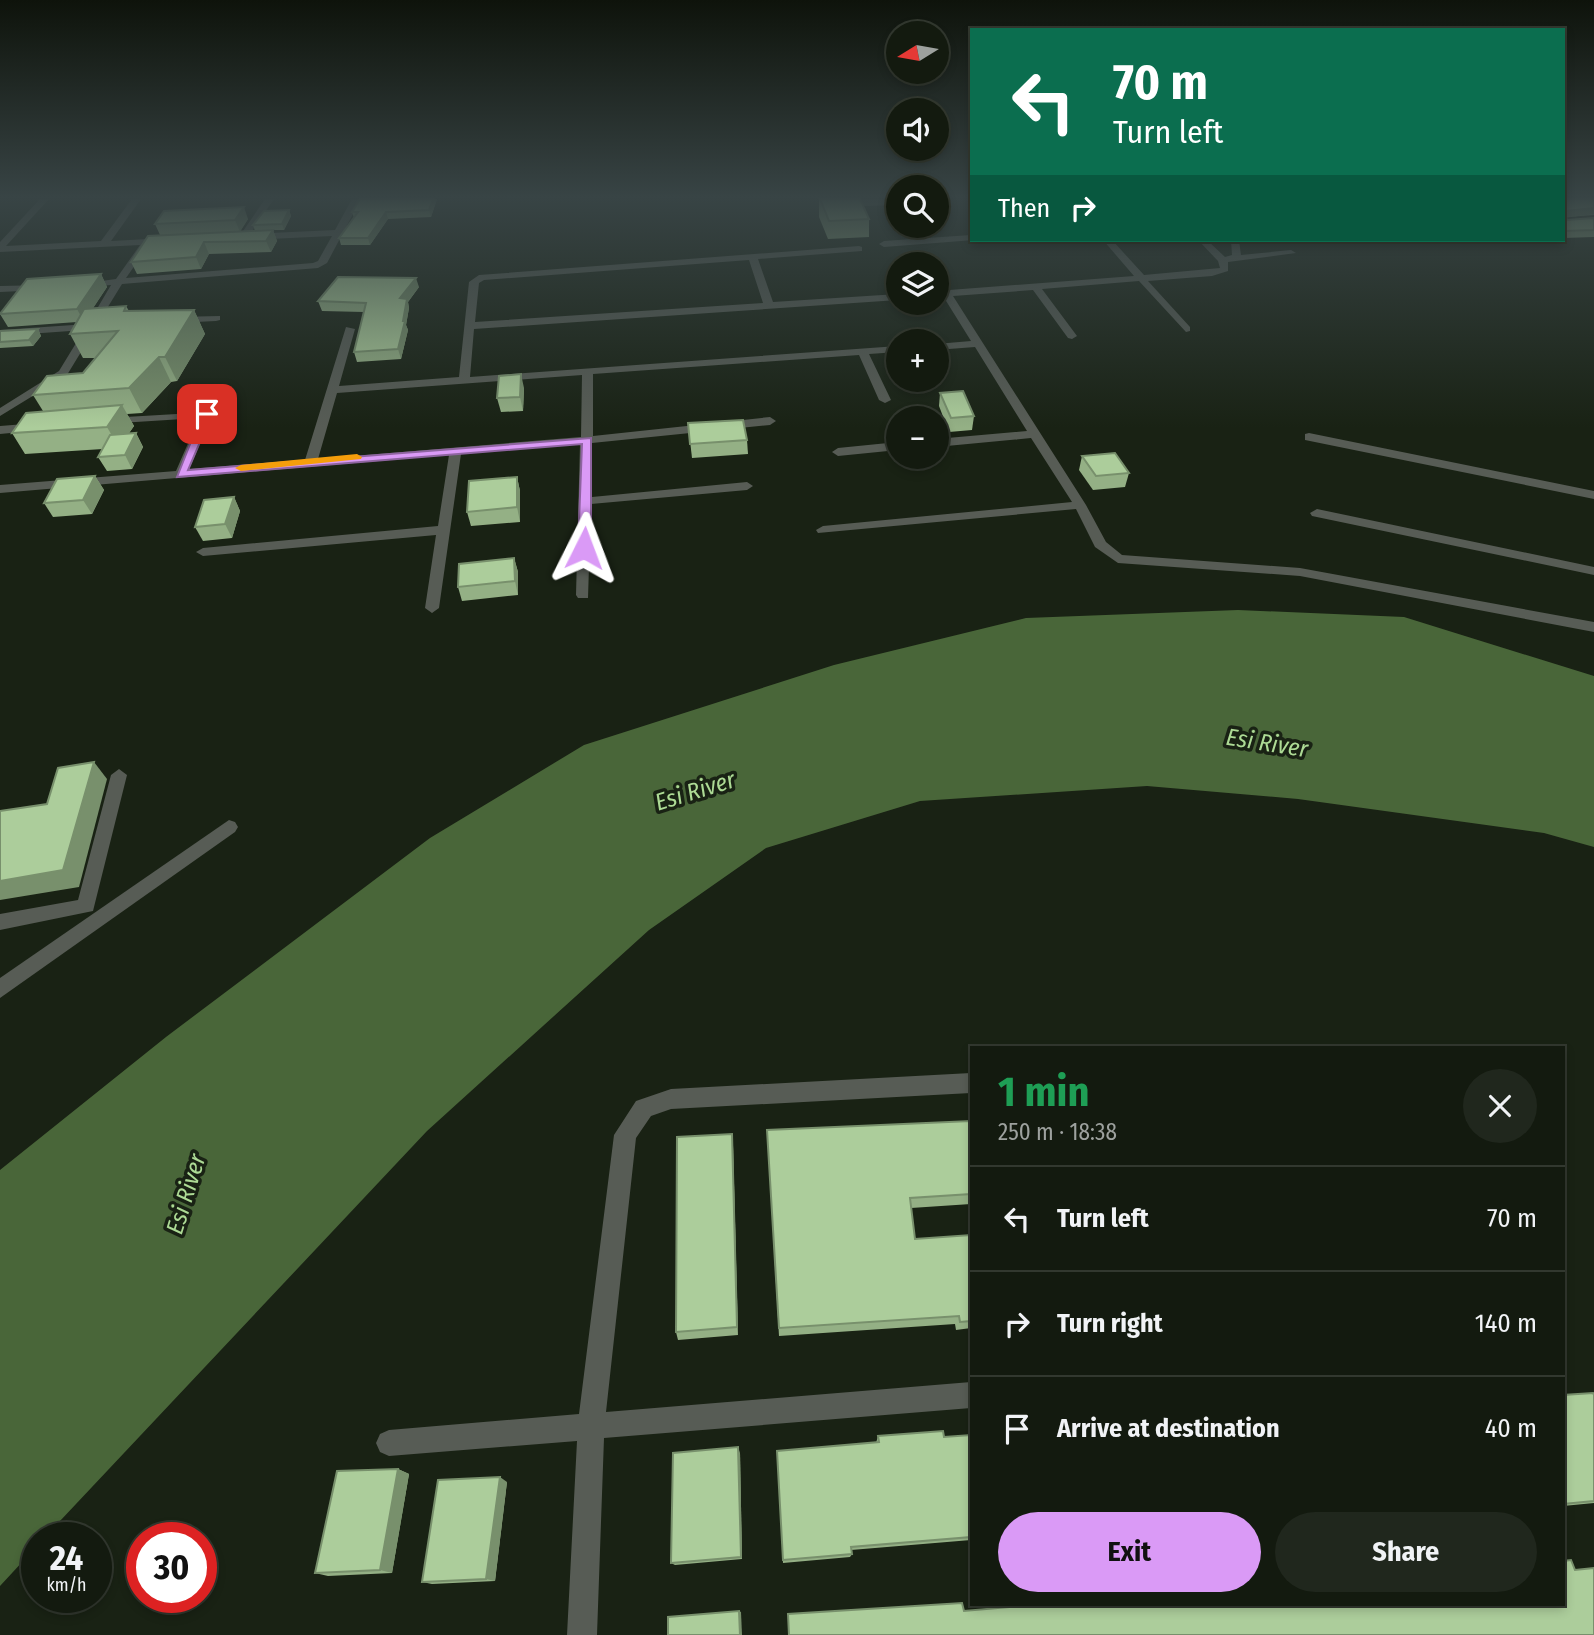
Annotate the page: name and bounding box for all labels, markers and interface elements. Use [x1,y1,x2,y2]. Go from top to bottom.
north arrow [886,21,948,84]
map controls [886,21,949,469]
text: 70 m [1113,53,1208,112]
icon: left [998,56,1089,147]
button: sound [886,98,949,161]
text: Turn left [1113,113,1223,151]
button: search [886,175,949,238]
icon: right [1064,189,1102,227]
text: Then [998,193,1050,224]
button: layers [886,252,949,315]
button: + [886,329,949,392]
pin [177,384,237,444]
icon: arrive [188,395,226,433]
button: − [886,406,949,469]
position arrow [547,511,621,585]
water label: Esi River [1224,723,1311,763]
water label: Esi River [652,765,739,816]
text: 1 min [998,1067,1089,1117]
button: close [1463,1069,1537,1143]
text: 250 m · 18:38 [998,1118,1117,1146]
water label: Esi River [161,1150,212,1237]
icon: left [998,1200,1036,1238]
text: Turn left [1057,1203,1149,1234]
text: 70 m [1487,1203,1537,1234]
icon: right [998,1305,1036,1343]
text: Turn right [1057,1308,1163,1339]
text: 140 m [1475,1308,1537,1339]
icon: arrive [998,1410,1036,1448]
text: Arrive at destination [1057,1413,1280,1444]
text: 40 m [1485,1413,1537,1444]
button: Exit [998,1512,1261,1592]
button: Share [1275,1512,1537,1592]
speed limit sign: 30 [126,1522,217,1613]
text: 24 [50,1537,83,1579]
text: km/h [46,1574,87,1596]

